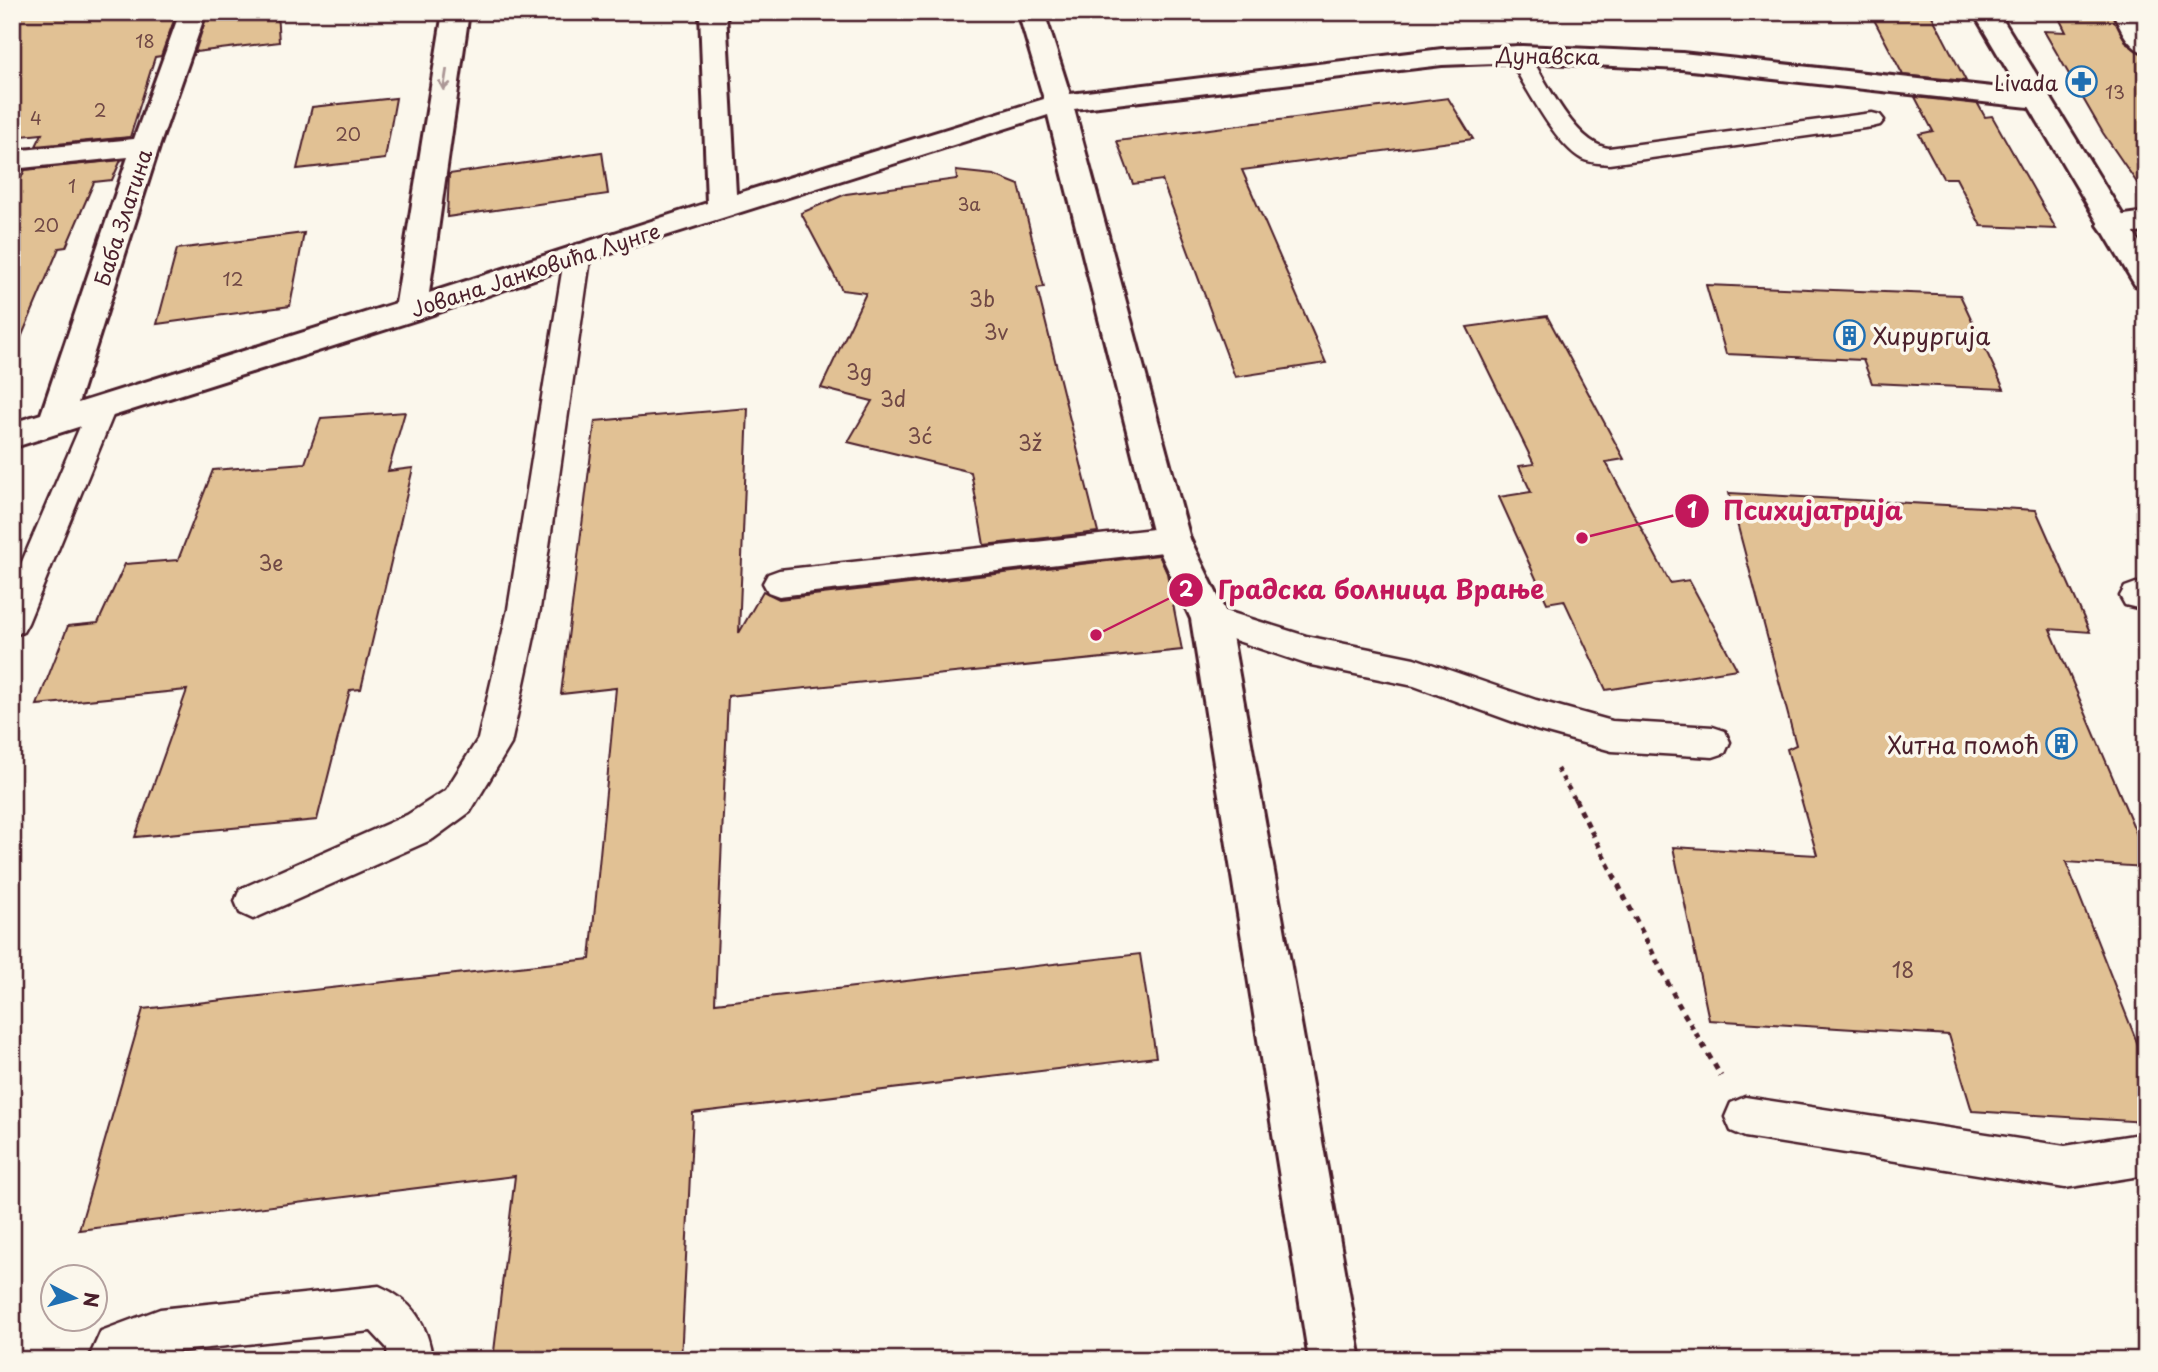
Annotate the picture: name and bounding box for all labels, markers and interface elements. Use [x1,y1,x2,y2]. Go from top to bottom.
house number: 18 [135,27,155,54]
street label: Дунавска [1495,38,1600,72]
pharmacy icon: Livada [2064,65,2098,99]
place label: Livada [1994,66,2059,98]
one-way arrow [439,68,452,91]
house number: 13 [2105,78,2125,105]
house number: 2 [94,96,106,123]
house number: 4 [30,104,42,131]
house number: 20 [335,120,361,147]
street label: Баба Златина [85,144,159,290]
house number: 1 [68,172,76,199]
house number: 3a [957,190,981,217]
house number: 20 [33,211,59,238]
street label: Јована Јанковића Лунге [406,214,664,324]
house number: 12 [223,265,243,292]
house number: 3b [969,282,995,314]
house number: 3v [984,315,1009,347]
place label: Хирургија [1873,317,1990,353]
building icon: Хирургија [1833,318,1867,352]
house number: 3g [846,355,872,387]
house number: 3d [880,382,906,414]
house number: 3ć [908,419,932,451]
house number: 3ž [1018,426,1042,458]
callout: Психијатрија [1674,487,1917,534]
text: Психијатрија [1723,490,1903,529]
text: 1 [1687,493,1697,525]
house number: 3e [258,546,284,578]
callout: Градска болница Врање [1168,566,1559,613]
text: Градска болница Врање [1218,569,1544,608]
text: 2 [1179,572,1194,604]
place label: Хитна помоћ [1887,726,2039,762]
building icon: Хитна помоћ [2045,727,2079,761]
house number: 18 [1892,953,1914,985]
north arrow [38,1264,108,1334]
text: N [77,1291,107,1309]

